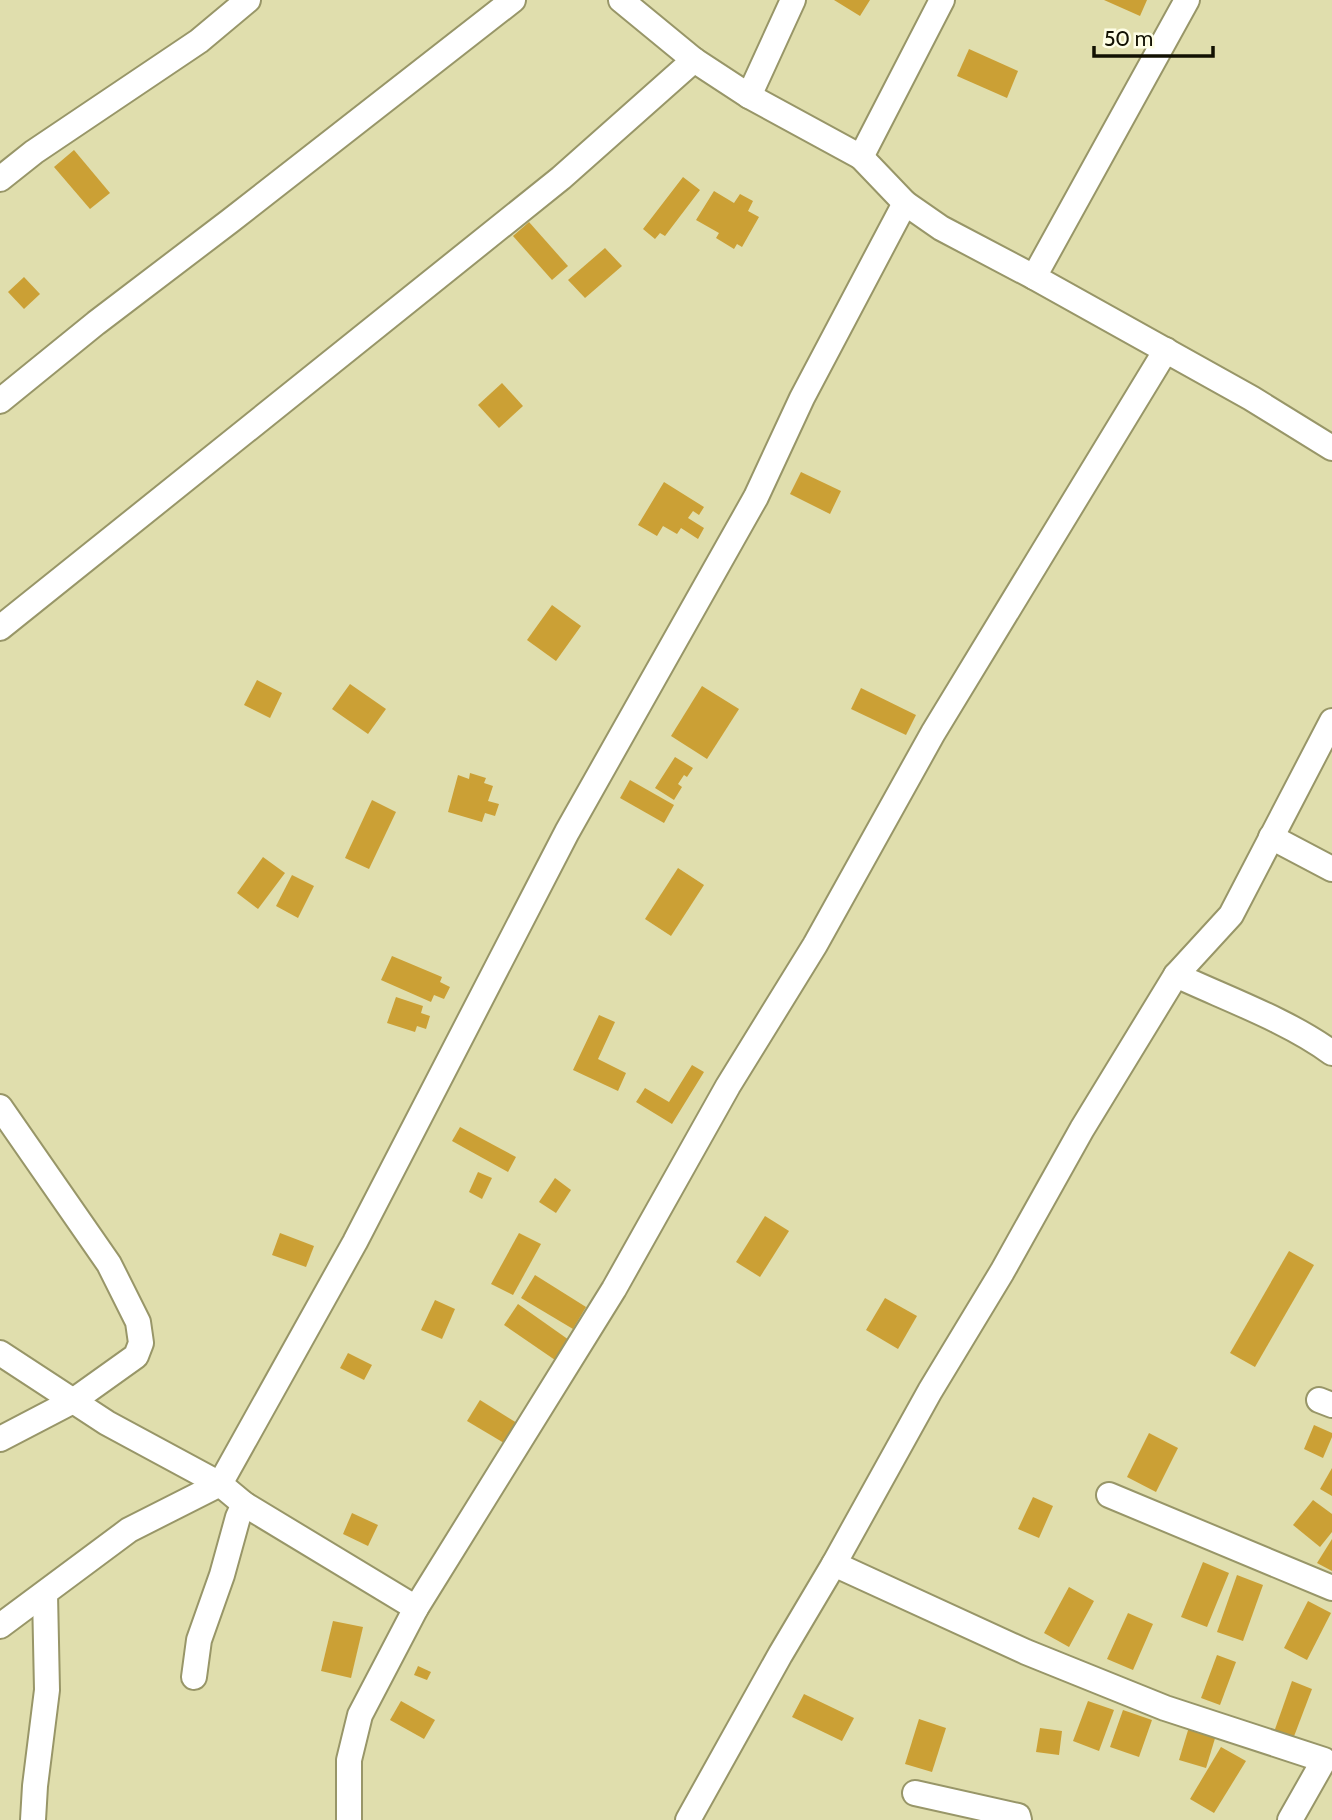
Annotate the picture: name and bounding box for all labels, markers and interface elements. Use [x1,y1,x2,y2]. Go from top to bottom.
scale bar [1094,14,1213,58]
text: 50 m [1104,26,1153,51]

